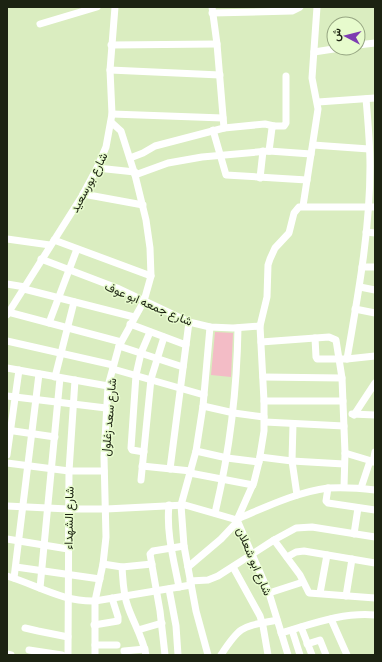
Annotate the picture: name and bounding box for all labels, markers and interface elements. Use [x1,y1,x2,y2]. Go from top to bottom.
north arrow [326,16,366,56]
text: ش [328,27,344,42]
street label: شارع بورسعيد [66,150,112,216]
street label: شارع جمعه ابو عوف [102,278,195,331]
street label: شارع سعد زغلول [98,377,121,457]
street label: شارع الشهداء [60,486,79,550]
street label: شارع ابو شعلان [232,525,276,598]

